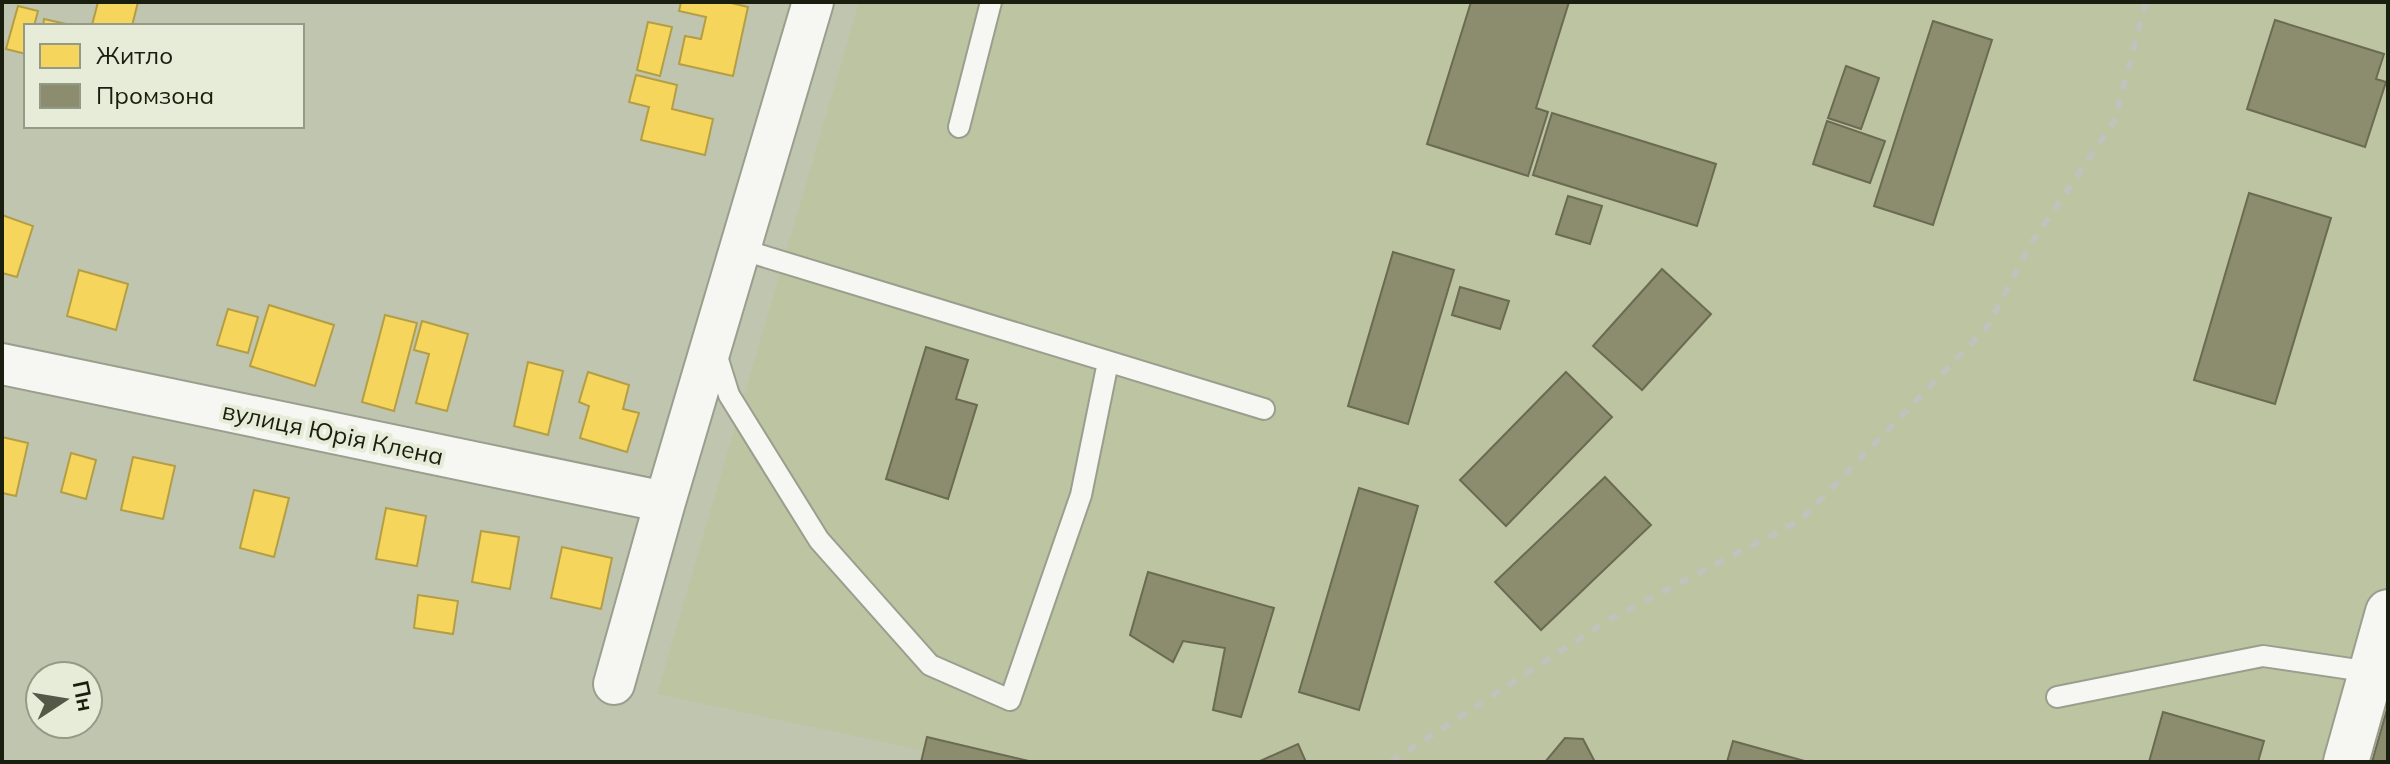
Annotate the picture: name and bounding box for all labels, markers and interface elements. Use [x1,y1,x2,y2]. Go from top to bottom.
legend [24,24,304,128]
text: Житло [96,40,173,70]
text: Промзона [96,80,214,110]
street label: вулиця Юрія Клена [220,395,446,471]
north arrow [24,660,104,740]
text: Пн [67,678,100,714]

